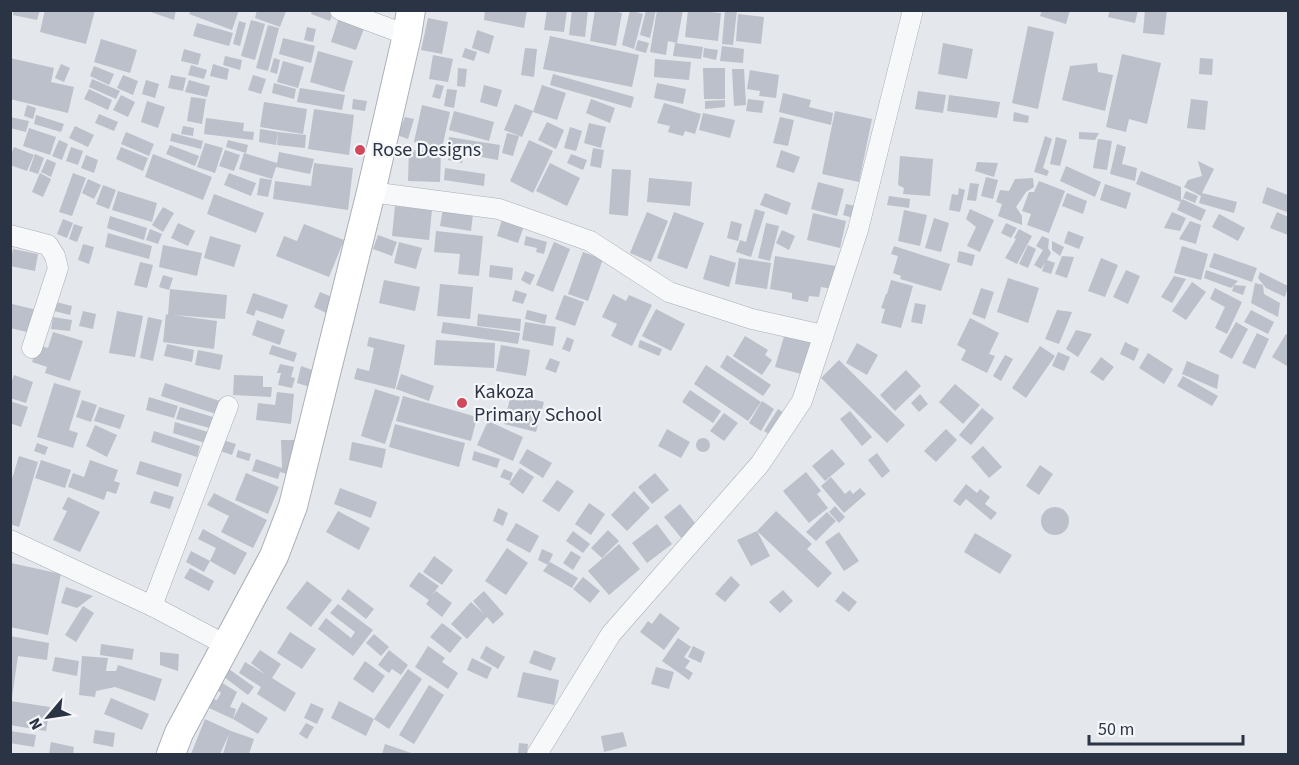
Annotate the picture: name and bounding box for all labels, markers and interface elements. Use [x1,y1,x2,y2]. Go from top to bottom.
place label: Rose Designs [372,136,481,164]
marker: Rose Designs [353,143,367,157]
place label: Kakoza Primary School [474,378,602,429]
marker: Kakoza Primary School [455,396,469,410]
north arrow [18,687,78,747]
scale bar [1089,708,1244,746]
text: N [24,714,48,734]
text: 50 m [1098,717,1134,742]

